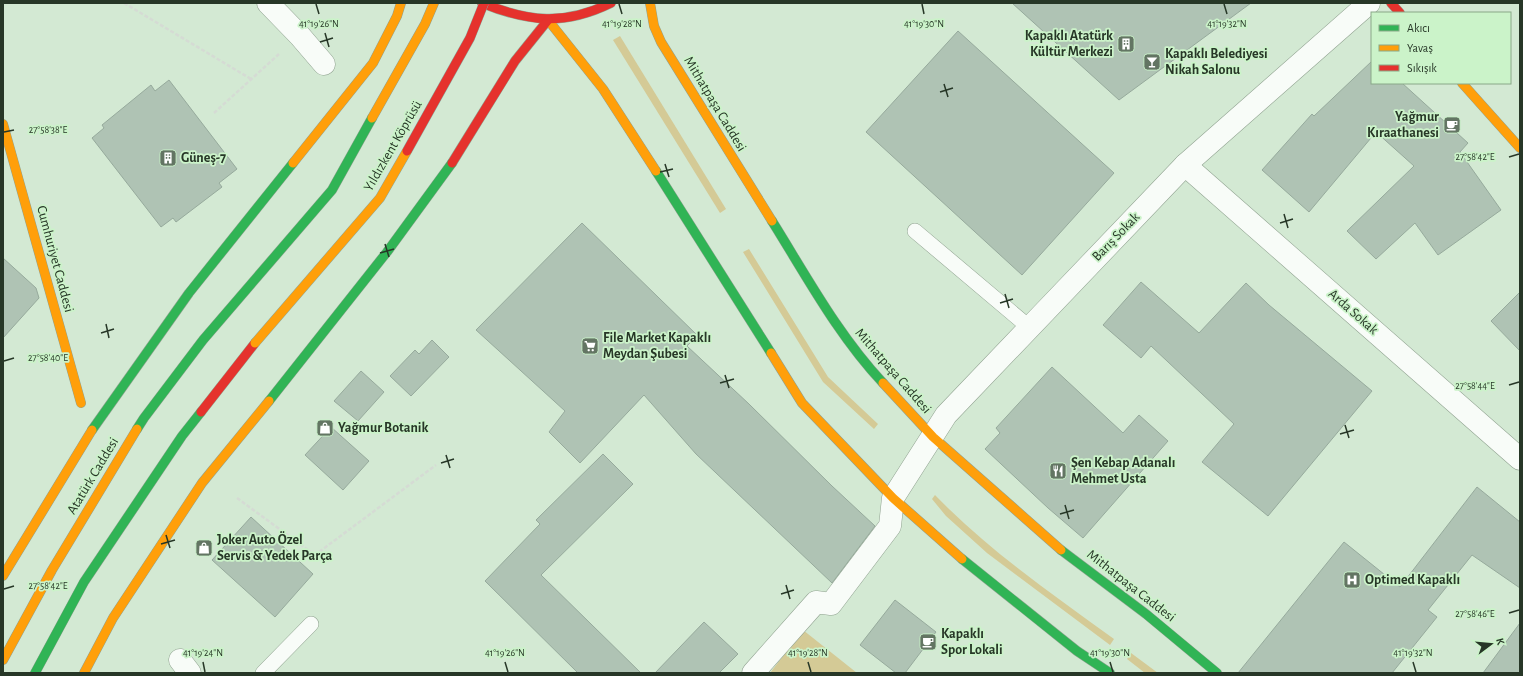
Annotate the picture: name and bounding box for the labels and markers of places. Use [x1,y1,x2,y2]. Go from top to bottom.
place label: Kapaklı Atatürk Kültür Merkezi [1025,29,1113,59]
building icon: Kapaklı Atatürk Kültür Merkezi [1116,34,1136,54]
place label: Kapaklı Belediyesi Nikah Salonu [1165,47,1268,77]
bar icon: Kapaklı Belediyesi Nikah Salonu [1142,52,1162,72]
place label: Yağmur Kıraathanesi [1367,110,1439,140]
cafe icon: Yağmur Kıraathanesi [1442,115,1462,135]
building icon: Güneş-7 [158,148,178,168]
place label: Güneş-7 [181,151,226,165]
place label: File Market Kapaklı Meydan Şubesi [603,331,711,361]
supermarket icon: File Market Kapaklı Meydan Şubesi [580,336,600,356]
shop icon: Yağmur Botanik [315,418,335,438]
place label: Yağmur Botanik [338,421,428,435]
place label: Şen Kebap Adanalı Mehmet Usta [1071,456,1175,486]
restaurant icon: Şen Kebap Adanalı Mehmet Usta [1048,461,1068,481]
place label: Joker Auto Özel Servis & Yedek Parça [217,531,332,563]
shop icon: Joker Auto Özel Servis & Yedek Parça [194,538,214,558]
hospital icon: Optimed Kapaklı [1342,570,1362,590]
place label: Optimed Kapaklı [1365,573,1460,587]
place label: Kapaklı Spor Lokali [941,627,1003,657]
cafe icon: Kapaklı Spor Lokali [918,632,938,652]

